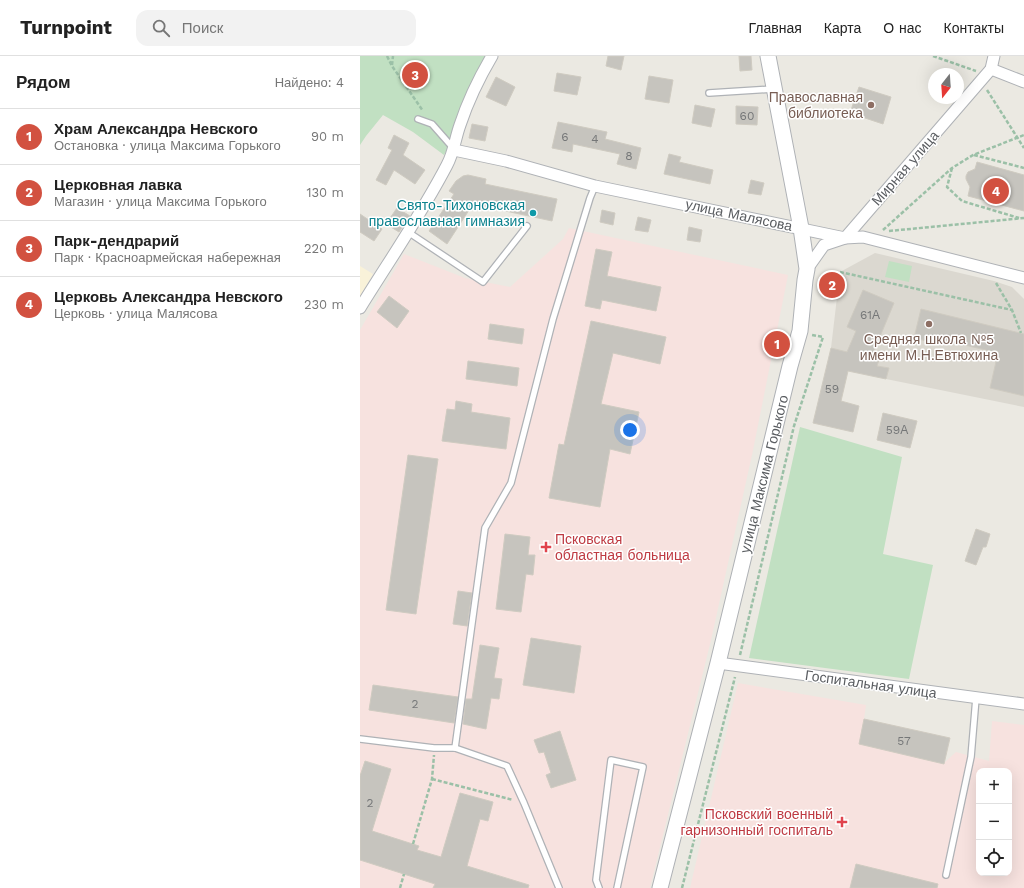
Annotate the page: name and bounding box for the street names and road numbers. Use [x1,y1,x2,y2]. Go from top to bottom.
street label: Мирная улица [868,127,942,209]
street label: улица Малясова [684,196,794,234]
street label: улица Максима Горького [737,393,791,555]
street label: Госпитальная улица [804,667,938,701]

